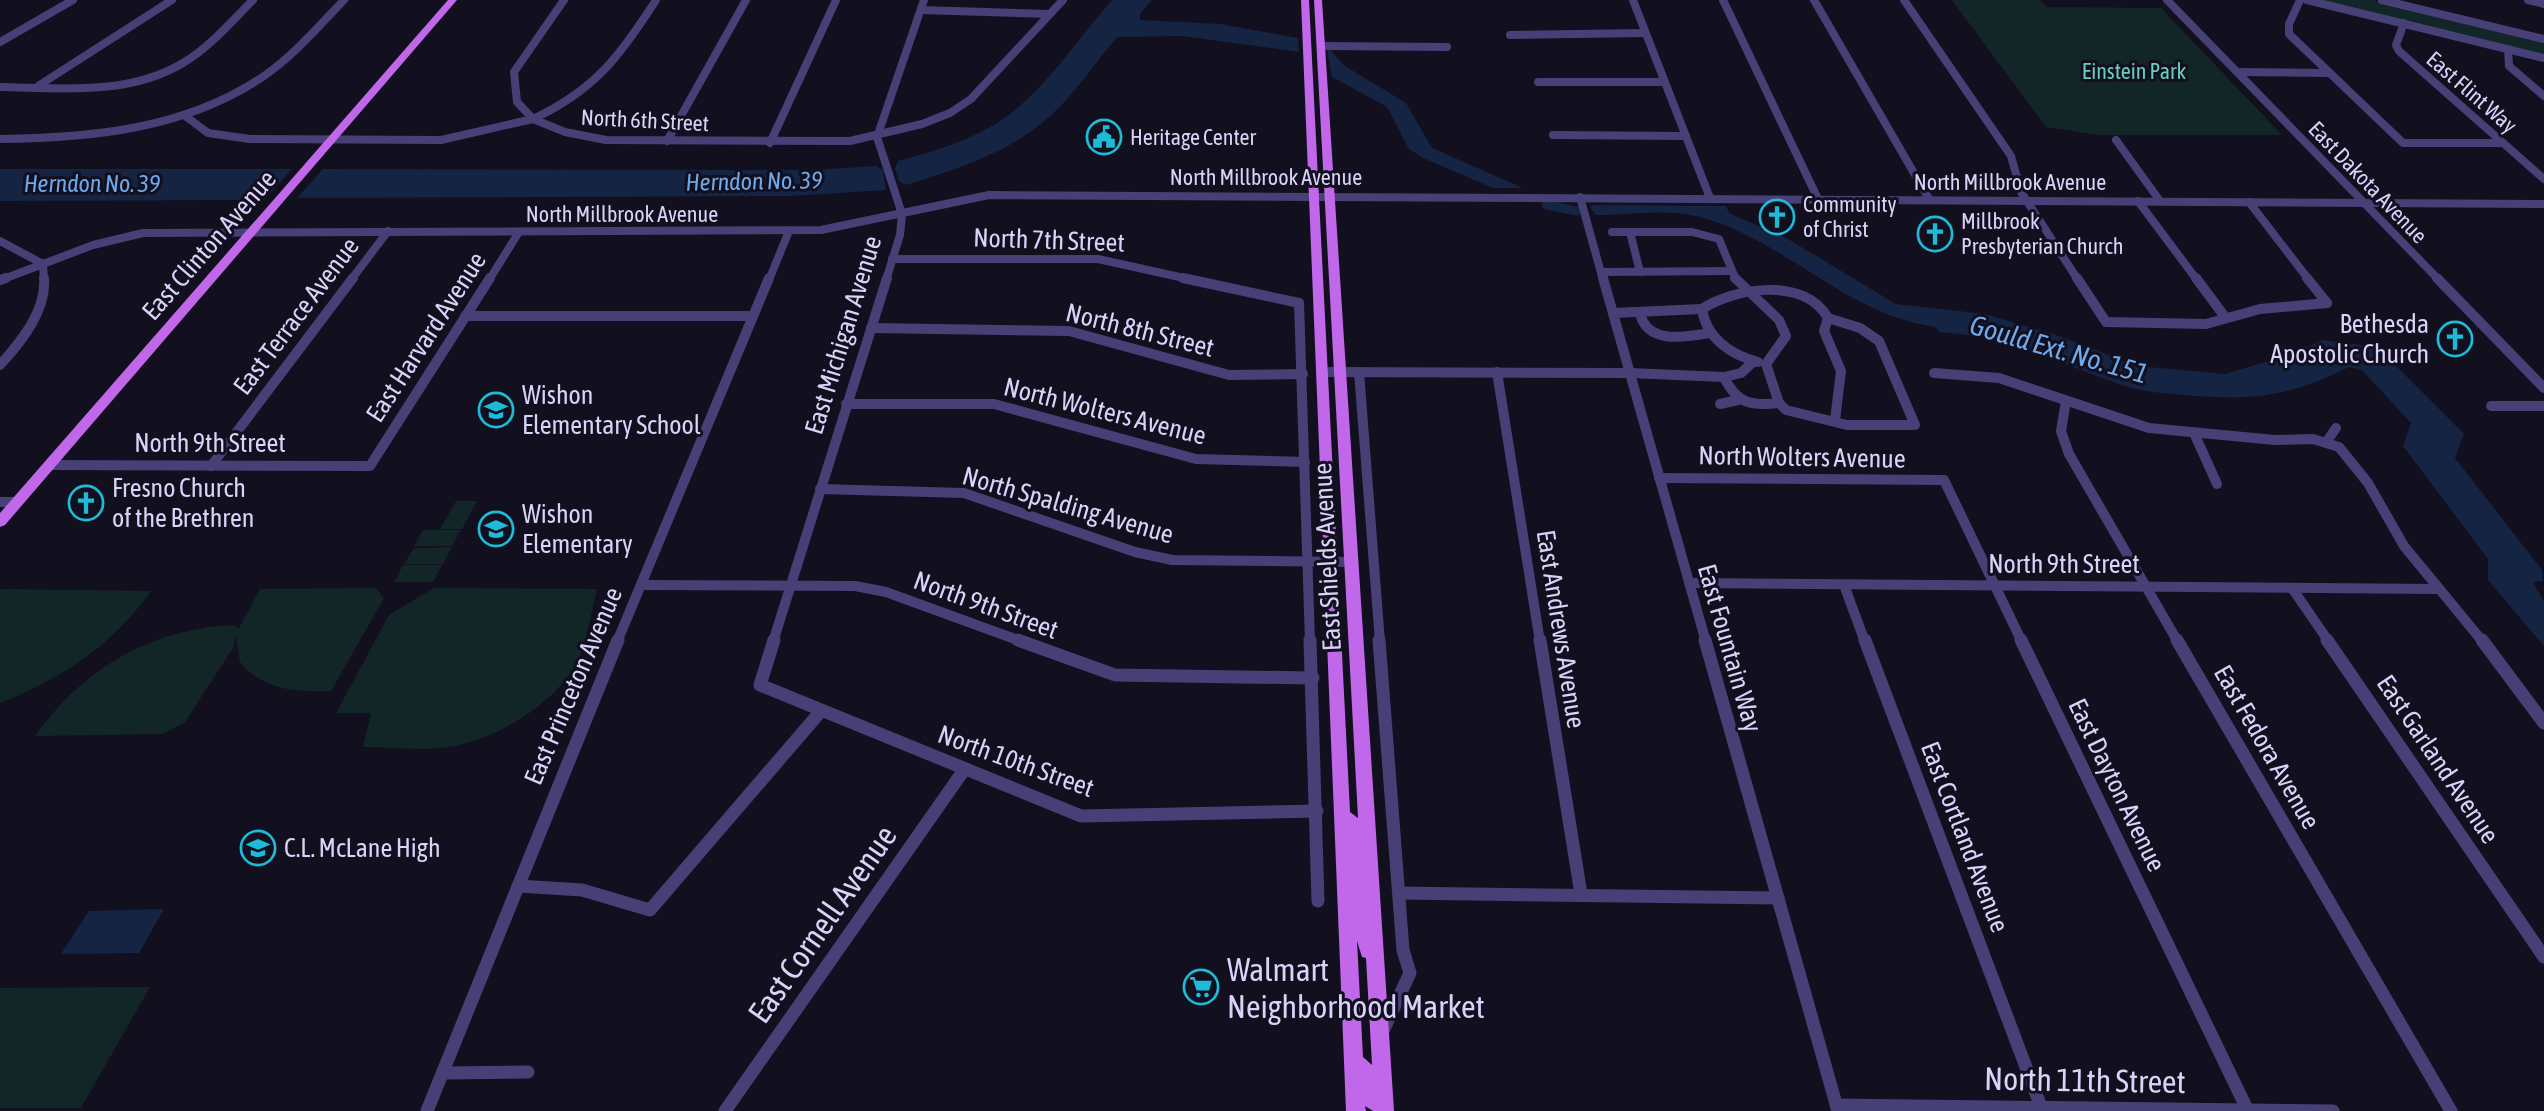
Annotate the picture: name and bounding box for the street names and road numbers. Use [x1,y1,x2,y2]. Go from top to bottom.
street label: East Flint Way [2422,46,2522,138]
street label: North 6th Street [580,104,710,136]
street label: East Dakota Avenue [2303,116,2433,248]
street label: East Clinton Avenue [136,164,282,326]
street label: North Millbrook Avenue [1170,164,1362,190]
street label: North Millbrook Avenue [1914,169,2106,195]
street label: North Millbrook Avenue [526,201,718,227]
street label: North 7th Street [973,222,1125,258]
street label: East Terrace Avenue [227,232,365,400]
street label: East Michigan Avenue [799,232,887,438]
street label: East Harvard Avenue [360,247,492,427]
street label: North 8th Street [1063,297,1217,363]
street label: North Wolters Avenue [1001,371,1209,451]
street label: North 9th Street [134,428,286,458]
street label: North Wolters Avenue [1698,440,1906,474]
street label: North Spalding Avenue [959,461,1177,549]
street label: East Shields Avenue [1307,462,1347,652]
street label: East Andrews Avenue [1531,528,1591,730]
street label: North 9th Street [1988,549,2140,579]
street label: East Fountain Way [1692,561,1768,736]
street label: North 9th Street [910,565,1062,645]
street label: East Princeton Avenue [518,583,628,789]
street label: East Fedora Avenue [2208,660,2326,834]
street label: East Garland Avenue [2371,669,2505,849]
street label: East Dayton Avenue [2062,694,2172,876]
street label: North 10th Street [934,719,1098,803]
street label: East Cortland Avenue [1915,737,2015,937]
street label: East Cornell Avenue [740,818,904,1030]
street label: North 11th Street [1984,1060,2186,1100]

